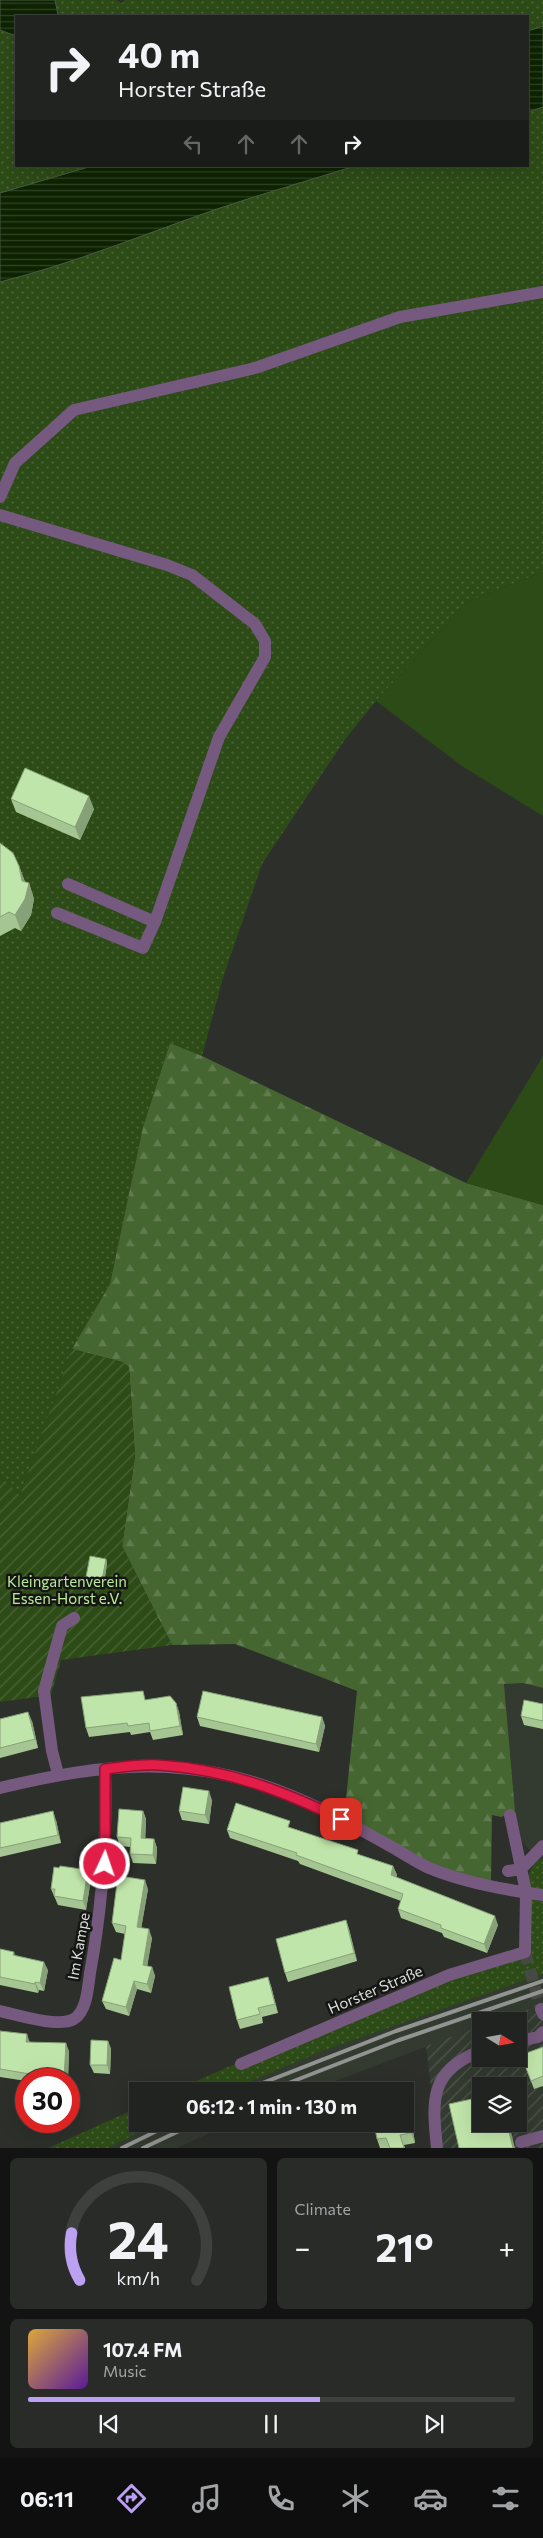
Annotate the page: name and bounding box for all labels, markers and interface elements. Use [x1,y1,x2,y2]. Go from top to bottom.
text: 40 m [118,32,200,75]
icon: right [35,35,100,100]
text: Horster Straße [118,75,266,102]
icon: left [179,130,207,158]
icon: ahead [232,130,260,158]
icon: ahead [285,130,313,158]
icon: right [338,130,366,158]
park label: Kleingartenverein Essen-Horst e.V. [7,1572,127,1607]
pin [320,1798,362,1840]
icon: arrive [327,1805,355,1833]
position arrow [78,1837,130,1889]
street label: Im Kampe [63,1911,93,1981]
street label: Horster Straße [325,1961,425,2017]
north arrow [472,2012,528,2068]
map controls [472,2012,527,2132]
speed limit sign: 30 [15,2068,80,2133]
button: layers [472,2077,527,2132]
text: 06:12 · 1 min · 130 m [186,2095,357,2118]
text: Climate [295,2199,351,2218]
text: 24 [108,2206,169,2270]
text: 21° [375,2223,434,2270]
text: − [295,2230,310,2264]
text: + [499,2230,515,2264]
text: km/h [117,2267,160,2289]
text: 107.4 FM [103,2338,182,2361]
text: Music [103,2361,147,2380]
icon: previous [95,2410,123,2438]
icon: pause [257,2410,285,2438]
icon: next [420,2410,448,2438]
icon: directions [114,2481,149,2516]
icon: music [189,2481,224,2516]
icon: phone [263,2481,298,2516]
icon: climate [338,2481,373,2516]
icon: car [413,2481,448,2516]
icon: filters [488,2481,523,2516]
text: 06:11 [20,2485,74,2512]

